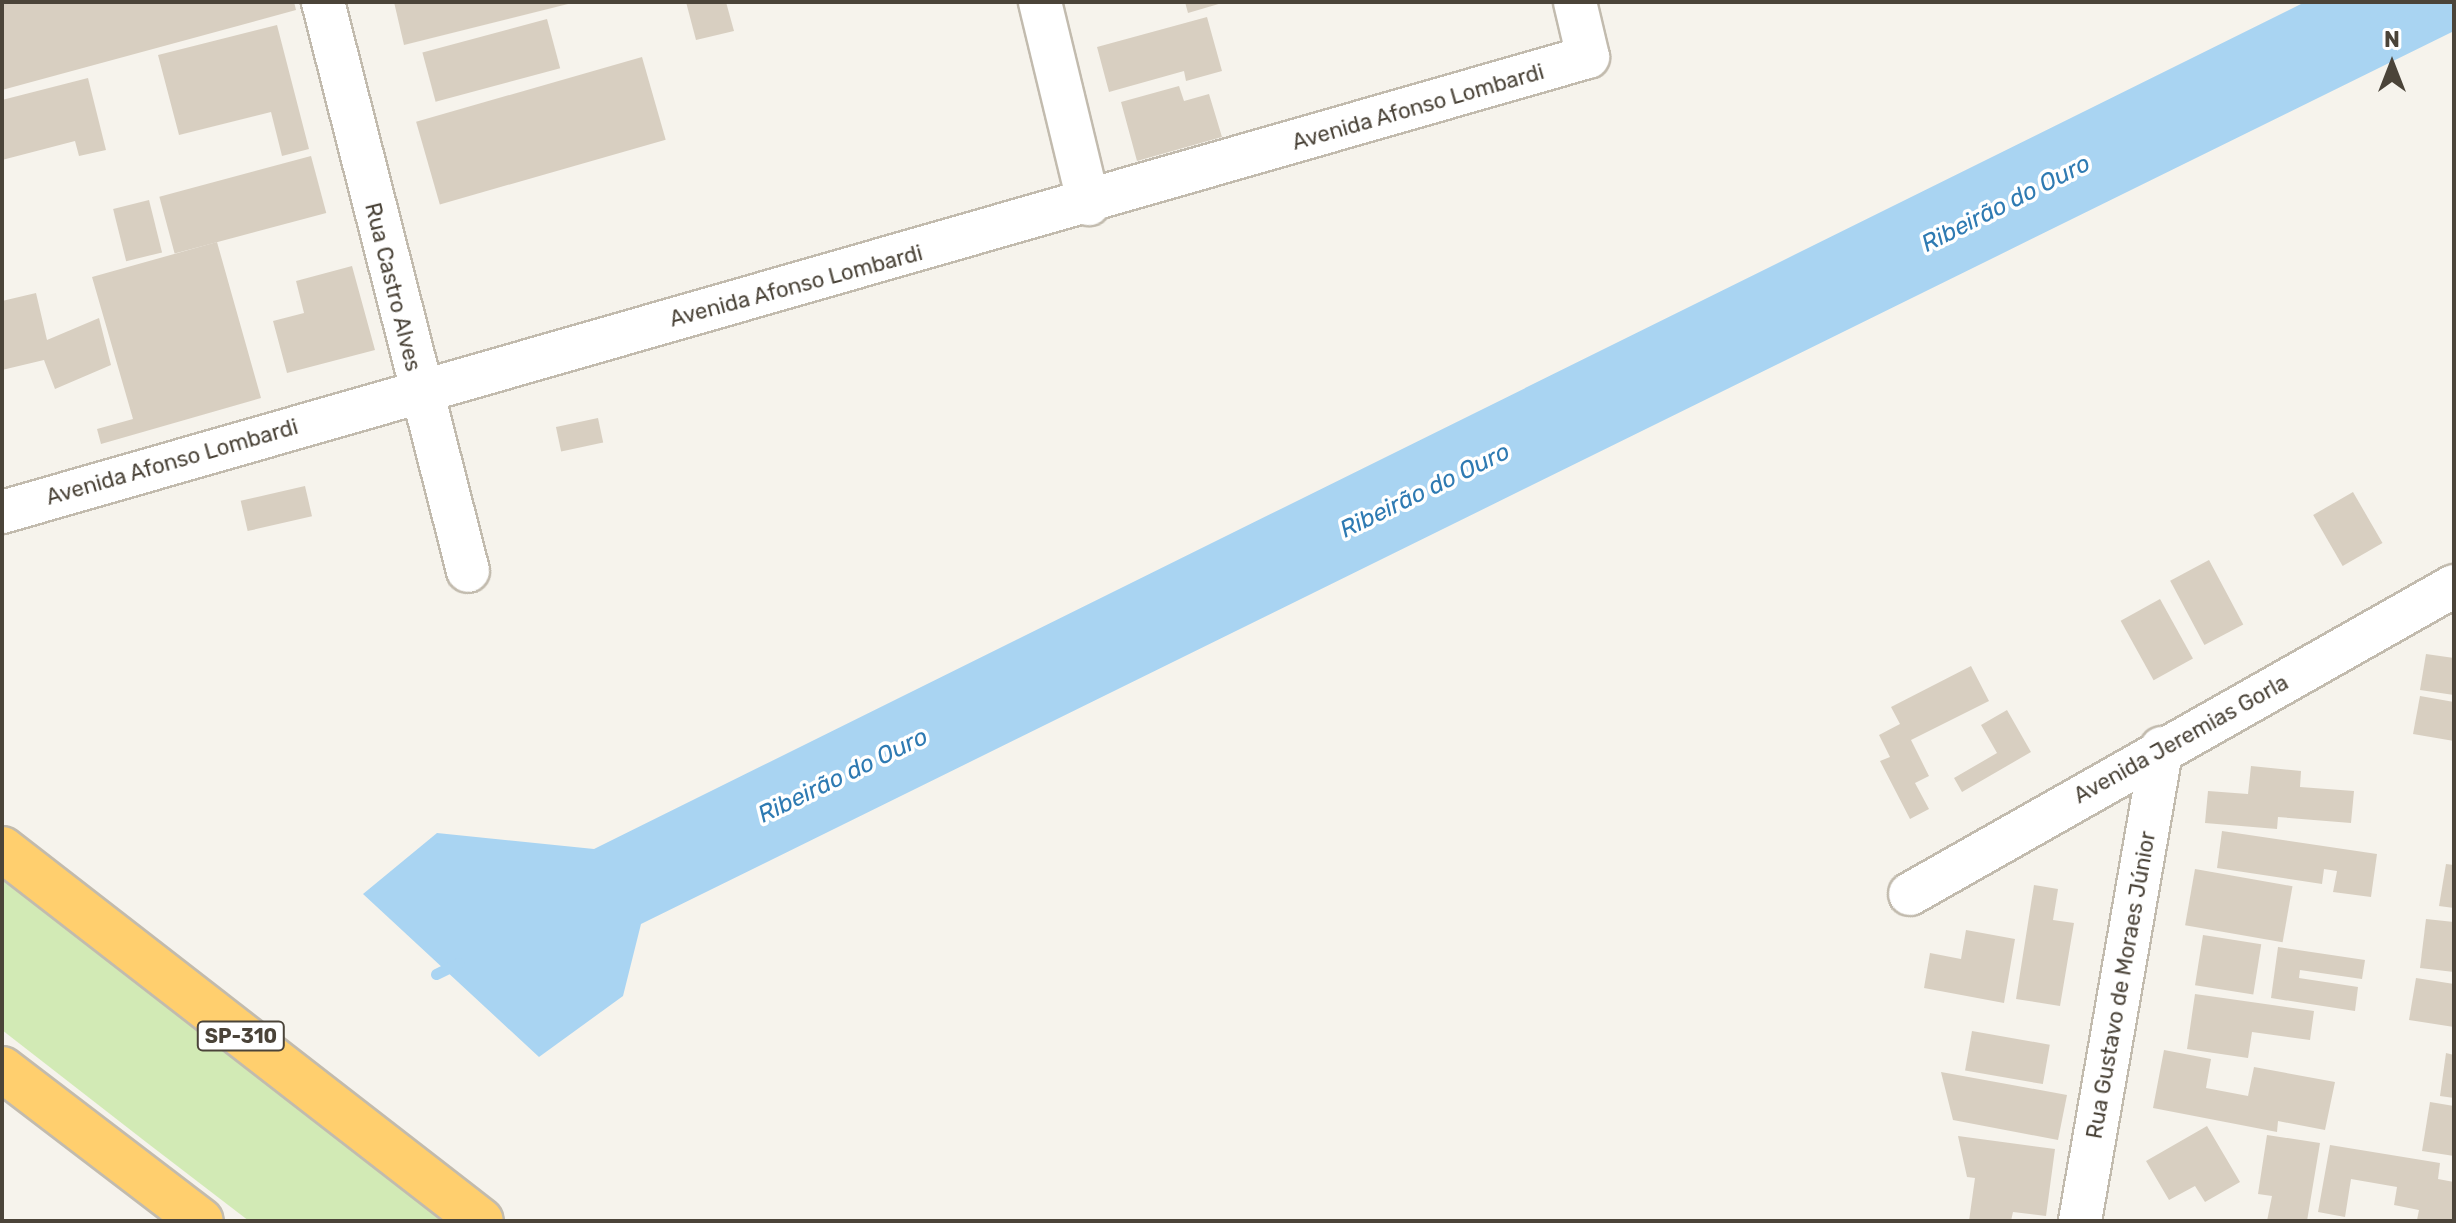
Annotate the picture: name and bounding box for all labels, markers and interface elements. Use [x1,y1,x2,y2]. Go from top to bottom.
north arrow [2352,24,2432,104]
text: N [2384,26,2400,53]
street label: Avenida Afonso Lombardi [1289,58,1547,156]
water label: Ribeirão do Ouro [1917,149,2095,259]
street label: Rua Castro Alves [359,200,427,374]
street label: Avenida Afonso Lombardi [666,239,926,333]
street label: Avenida Afonso Lombardi [43,413,301,511]
water label: Ribeirão do Ouro [1335,437,1515,545]
street label: Avenida Jeremias Gorla [2069,669,2293,809]
water label: Ribeirão do Ouro [753,722,933,830]
street label: Rua Gustavo de Moraes Júnior [2081,829,2161,1141]
road number: SP-310 [195,1020,287,1052]

